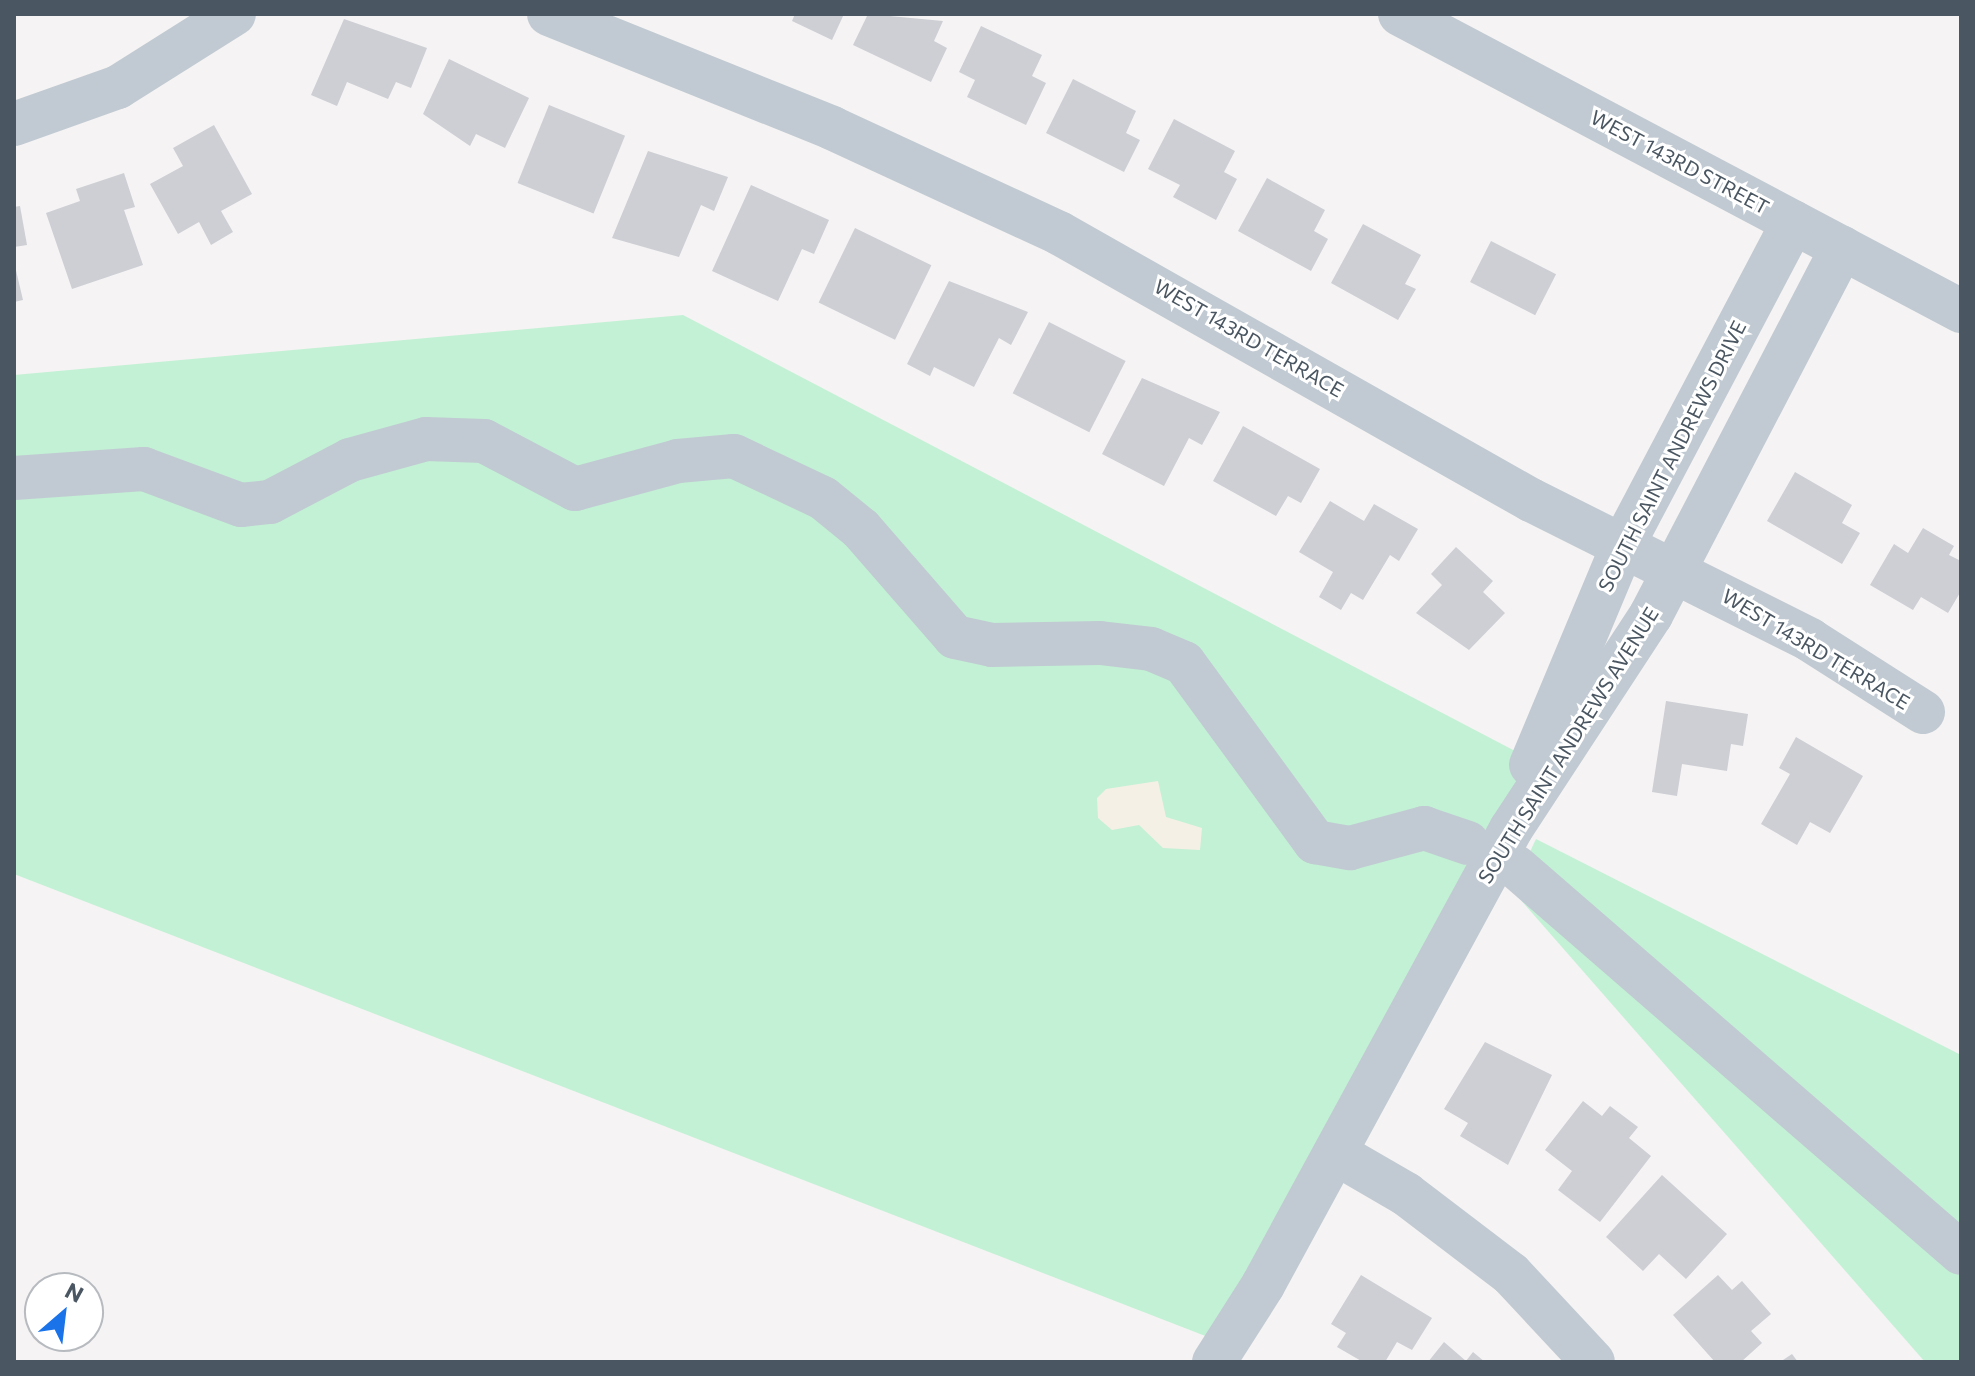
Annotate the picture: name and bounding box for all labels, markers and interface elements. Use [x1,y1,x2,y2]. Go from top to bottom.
street label: WEST 143RD STREET [1587,105,1773,219]
street label: WEST 143RD TERRACE [1150,274,1348,402]
street label: SOUTH SAINT ANDREWS DRIVE [1593,316,1751,596]
street label: WEST 143RD TERRACE [1718,583,1914,715]
street label: SOUTH SAINT ANDREWS AVENUE [1473,602,1663,888]
north arrow [24,1272,104,1352]
text: N [61,1276,88,1308]

